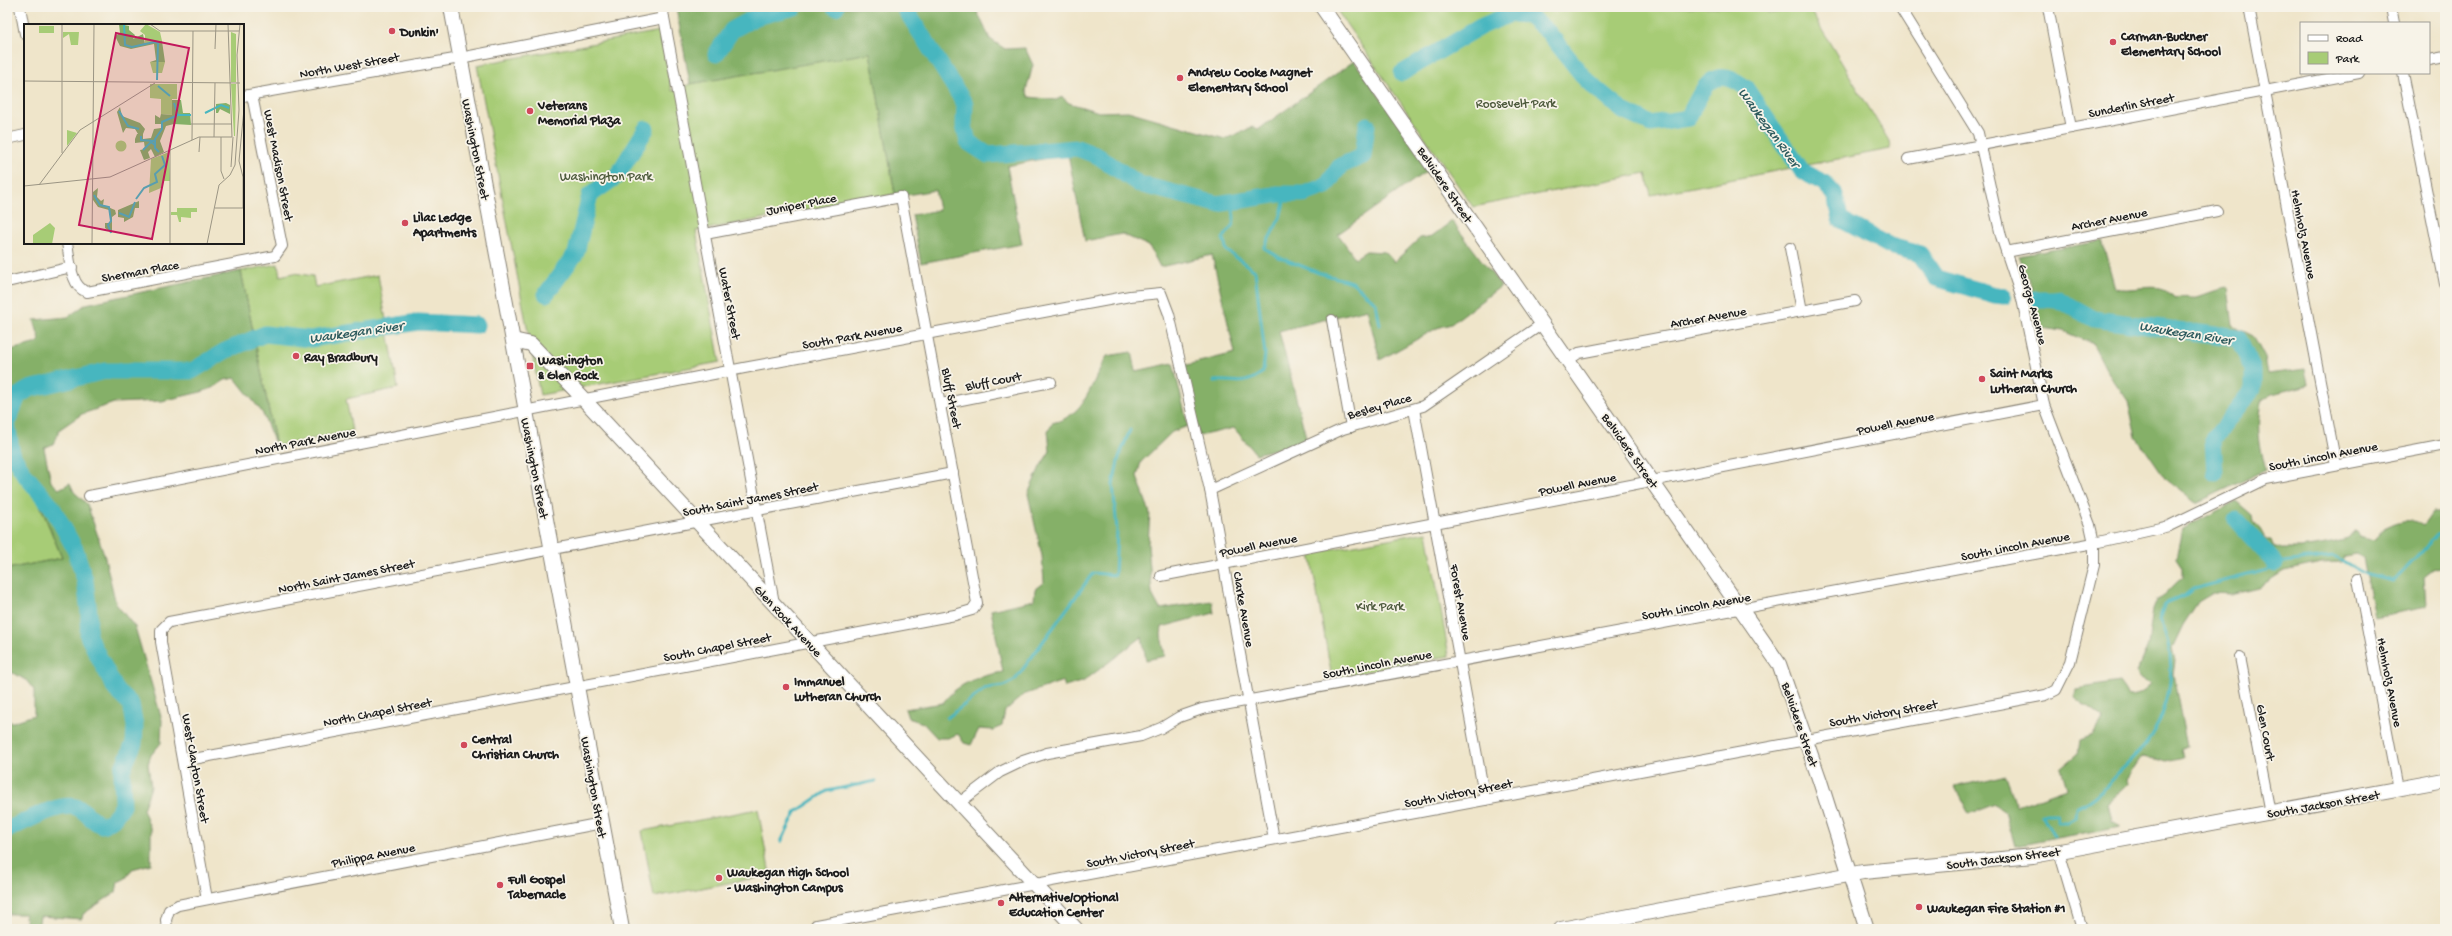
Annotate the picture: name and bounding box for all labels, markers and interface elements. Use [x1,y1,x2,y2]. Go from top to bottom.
legend [2300,22,2430,74]
inset map [24,24,244,244]
marker: Dunkin' [387,26,397,36]
place label: Dunkin' [399,26,439,41]
place label: Carman-Buckner Elementary School [2120,30,2221,60]
text: Road [2336,33,2363,47]
marker: Carman-Buckner Elementary School [2108,37,2118,47]
street label: North West Street [298,50,402,83]
text: Park [2335,53,2361,67]
place label: Andrew Cooke Magnet Elementary School [1187,66,1314,96]
marker: Andrew Cooke Magnet Elementary School [1175,73,1185,83]
water label: Waukegan River [1733,85,1804,174]
street label: Sunderlin Street [2087,90,2177,122]
park label: Roosevelt Park [1476,97,1557,112]
street label: Washington Street [457,98,492,203]
place label: Veterans Memorial Plaza [537,99,621,129]
marker: Veterans Memorial Plaza [525,106,535,116]
street label: West Madison Street [259,109,296,224]
street label: Belvidere Street [1413,144,1476,228]
park label: Washington Park [560,170,653,185]
street label: Helmholz Avenue [2287,189,2319,281]
street label: Juniper Place [765,191,838,220]
street label: Archer Avenue [2070,206,2149,235]
place label: Lilac Ledge Apartments [412,211,478,242]
marker: Lilac Ledge Apartments [400,218,410,228]
street label: Sherman Place [101,258,181,287]
street label: George Avenue [2014,263,2050,347]
street label: Water Street [714,266,743,342]
street label: Archer Avenue [1669,304,1748,333]
water label: Waukegan River [309,318,407,348]
water label: Waukegan River [2138,319,2236,351]
street label: South Park Avenue [801,321,904,354]
marker: Ray Bradbury [291,351,301,361]
place label: Ray Bradbury [303,351,378,366]
place label: Washington & Glen Rock [537,354,603,384]
marker: Washington & Glen Rock [525,361,535,371]
street label: Bluff Street [937,366,964,432]
place label: Saint Marks Lutheran Church [1990,367,2077,397]
street label: Bluff Court [963,369,1024,395]
marker: Saint Marks Lutheran Church [1977,374,1987,384]
street label: Besley Place [1345,391,1414,424]
street label: Belvidere Street [1597,410,1661,493]
street label: Powell Avenue [1854,410,1936,440]
street label: Washington Street [516,417,551,522]
street label: North Park Avenue [254,425,357,460]
street label: South Lincoln Avenue [2268,440,2379,475]
street label: Powell Avenue [1536,471,1618,501]
street label: South Saint James Street [682,480,821,521]
street label: South Lincoln Avenue [1960,530,2071,565]
street label: Powell Avenue [1217,532,1299,562]
street label: North Saint James Street [277,557,418,598]
street label: Forest Avenue [1445,562,1474,642]
street label: Clarke Avenue [1229,571,1257,649]
street label: Glen Rock Avenue [750,583,825,661]
street label: South Lincoln Avenue [1641,590,1752,624]
park label: Kirk Park [1356,600,1405,615]
street label: South Chapel Street [662,630,774,666]
street label: Helmholz Avenue [2373,637,2405,729]
street label: South Lincoln Avenue [1322,648,1433,683]
place label: Immanuel Lutheran Church [794,675,881,705]
street label: Belvidere Street [1777,680,1821,771]
marker: Immanuel Lutheran Church [781,682,791,692]
street label: North Chapel Street [322,695,435,731]
street label: South Victory Street [1828,697,1940,731]
street label: Glen Court [2252,703,2278,763]
street label: West Clayton Street [178,713,212,826]
place label: Central Christian Church [471,733,559,763]
street label: Washington Street [576,736,609,841]
marker: Central Christian Church [459,740,469,750]
street label: South Victory Street [1403,776,1515,812]
street label: South Jackson Street [2266,788,2383,823]
street label: South Victory Street [1085,836,1197,872]
street label: Philippa Avenue [329,841,417,872]
street label: South Jackson Street [1946,845,2062,874]
place label: Waukegan High School - Washington Campus [726,866,849,897]
place label: Full Gospel Tabernacle [507,873,567,903]
marker: Waukegan High School - Washington Campus [714,873,724,883]
marker: Full Gospel Tabernacle [495,880,505,890]
place label: Alternative/Optional Education Center [1008,891,1119,921]
marker: Alternative/Optional Education Center [996,898,1006,908]
marker: Waukegan Fire Station #1 [1914,902,1924,912]
place label: Waukegan Fire Station #1 [1926,902,2065,917]

